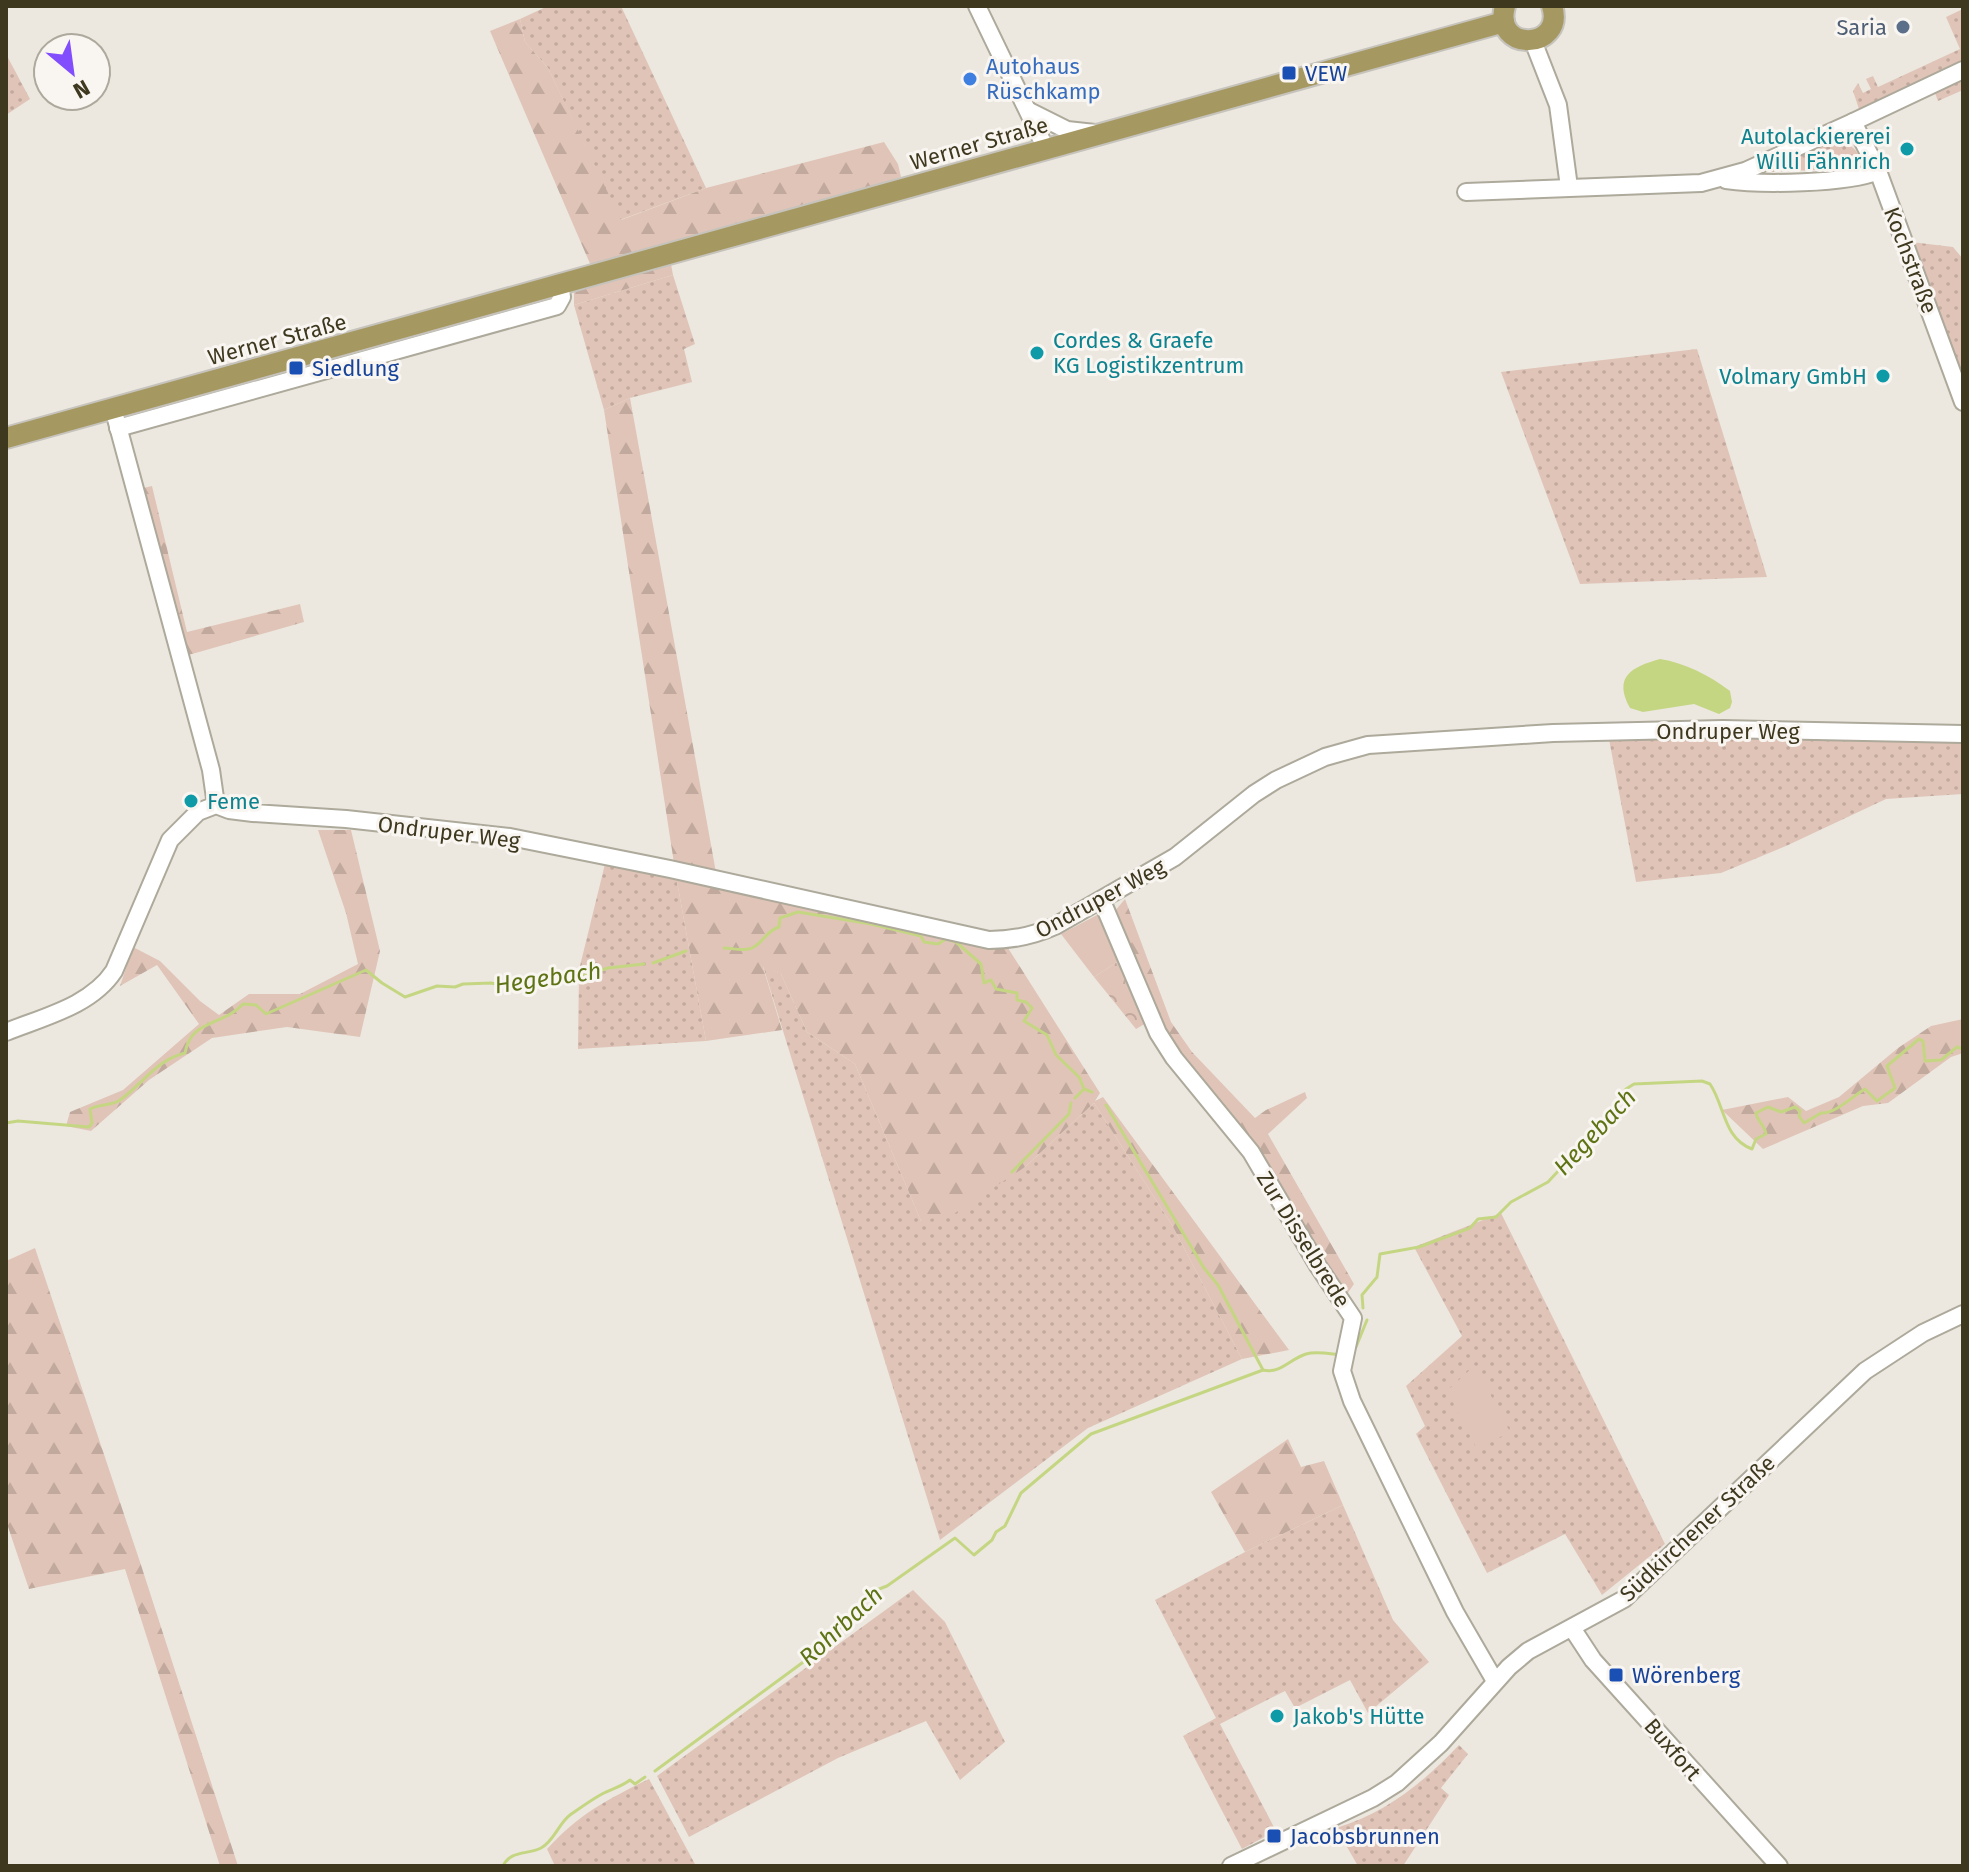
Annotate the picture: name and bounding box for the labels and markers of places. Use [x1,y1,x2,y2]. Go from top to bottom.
place label: Saria [1836,14,1887,41]
marker: Saria [1894,18,1912,36]
place label: Autohaus Rüschkamp [986,53,1101,105]
place label: VEW [1305,60,1347,87]
marker: VEW [1280,64,1298,82]
marker: Autohaus Rüschkamp [961,70,979,88]
place label: Autolackiererei Willi Fähnrich [1741,123,1891,175]
marker: Autolackiererei Willi Fähnrich [1898,140,1916,158]
place label: Cordes & Graefe KG Logistikzentrum [1053,327,1244,379]
marker: Cordes & Graefe KG Logistikzentrum [1028,344,1046,362]
place label: Siedlung [312,355,399,382]
marker: Siedlung [287,359,305,377]
place label: Volmary GmbH [1719,363,1867,390]
marker: Volmary GmbH [1874,367,1892,385]
place label: Feme [207,788,260,815]
marker: Feme [182,792,200,810]
place label: Wörenberg [1632,1662,1741,1689]
marker: Wörenberg [1607,1666,1625,1684]
place label: Jakob's Hütte [1293,1703,1424,1730]
marker: Jakob's Hütte [1268,1707,1286,1725]
place label: Jacobsbrunnen [1290,1823,1440,1850]
marker: Jacobsbrunnen [1265,1827,1283,1845]

